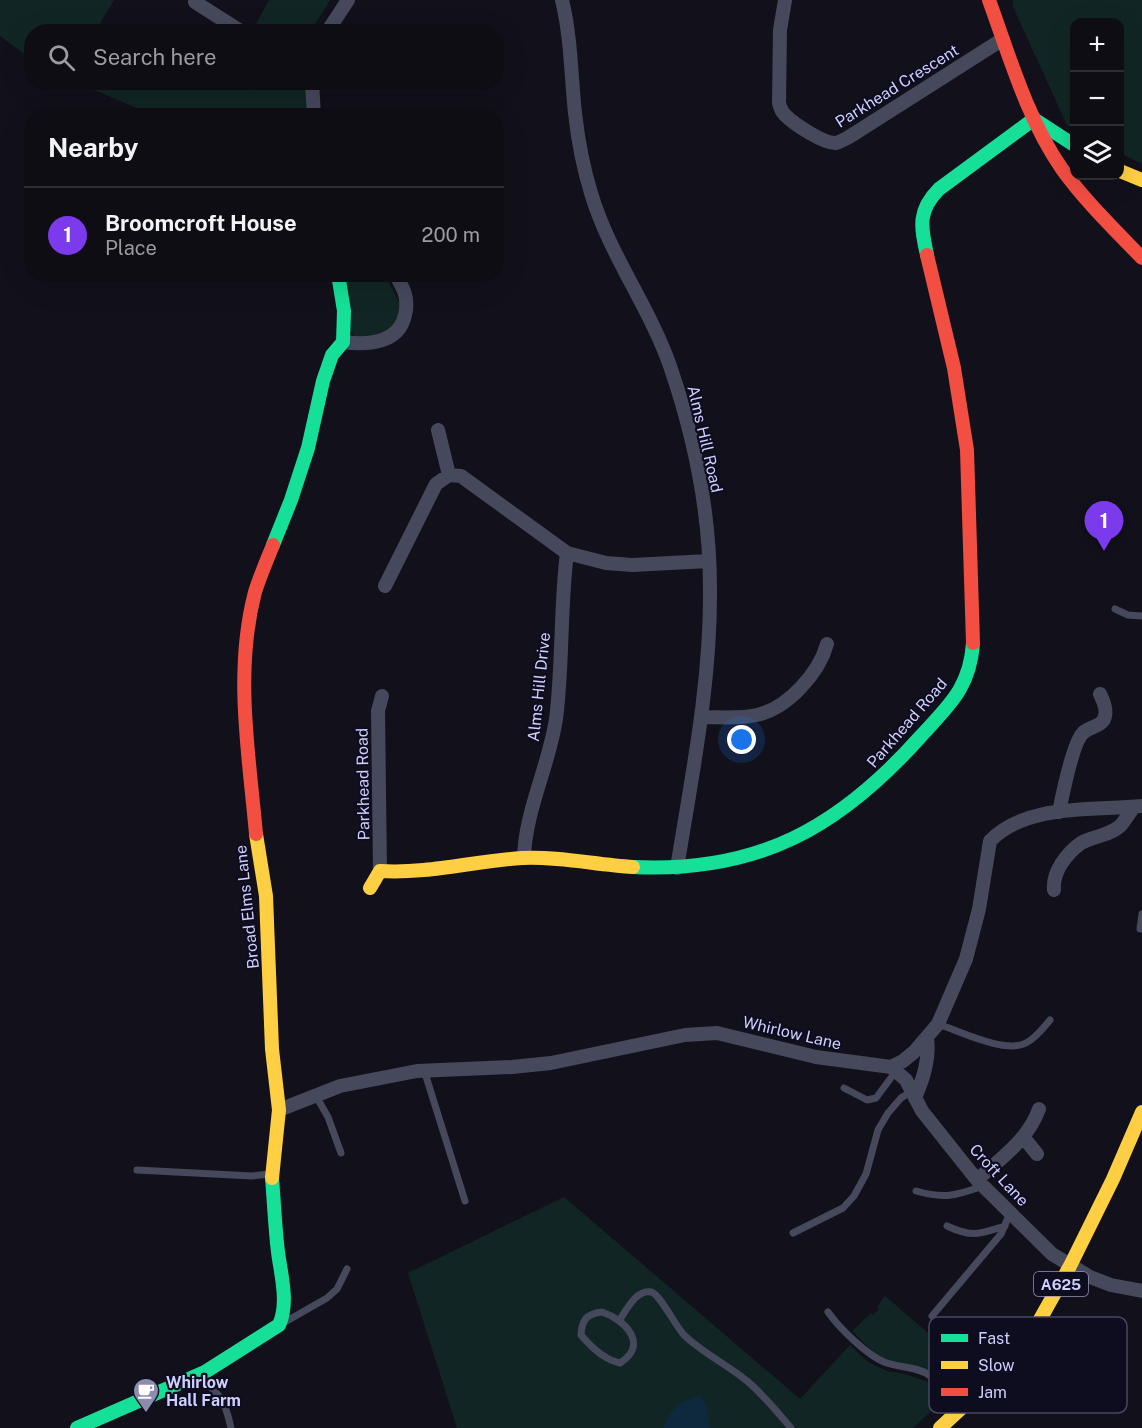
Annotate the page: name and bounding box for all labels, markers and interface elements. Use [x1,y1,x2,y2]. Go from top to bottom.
map controls [1070,18,1124,180]
button: + [1070,18,1124,72]
search box [24,24,504,90]
street label: Parkhead Crescent [832,40,962,132]
icon: search [45,41,78,74]
text: Search here [93,44,217,70]
button: − [1070,72,1124,126]
button: layers [1070,126,1124,180]
text: Nearby [48,132,138,163]
text: Broomcroft House [105,210,297,236]
text: 1 [63,223,72,247]
text: 200 m [422,223,480,247]
text: Place [105,236,157,260]
street label: Alms Hill Road [683,384,727,494]
pin: 1 [1084,502,1124,551]
street label: Alms Hill Drive [524,631,554,743]
street label: Parkhead Road [863,674,951,772]
your location [727,725,756,754]
street label: Parkhead Road [353,728,373,840]
street label: Broad Elms Lane [231,844,263,970]
street label: Whirlow Lane [741,1012,843,1054]
street label: Croft Lane [965,1140,1033,1210]
road number: A625 [1034,1272,1088,1296]
legend [929,1317,1127,1413]
text: Fast [978,1329,1010,1348]
text: Slow [978,1356,1015,1375]
place label: Whirlow Hall Farm [166,1373,241,1410]
cafe icon: Whirlow Hall Farm [131,1376,161,1414]
text: Jam [978,1383,1007,1402]

